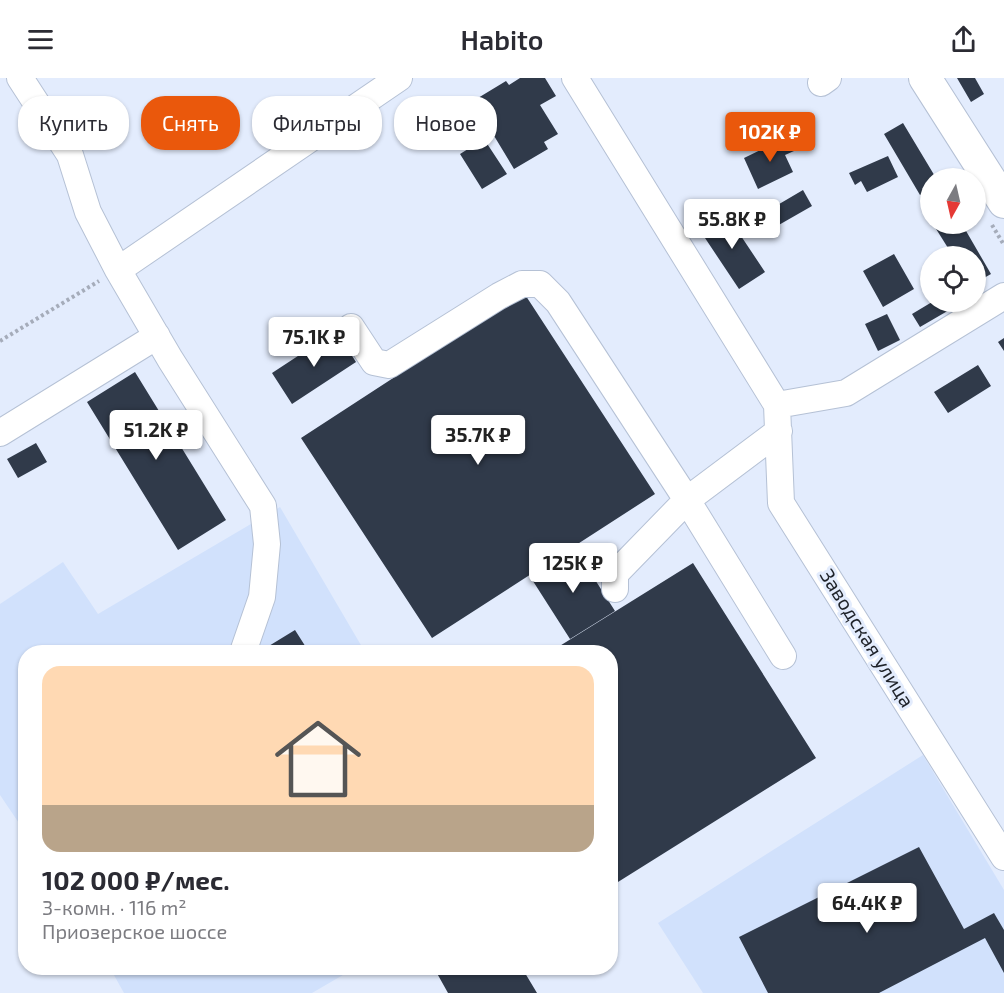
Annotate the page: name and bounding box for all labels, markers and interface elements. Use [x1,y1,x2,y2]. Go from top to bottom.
icon: menu [24,23,57,56]
text: Habito [461,23,543,55]
icon: share [947,23,980,56]
chip: Купить [18,96,129,150]
chip: Снять [141,96,240,150]
chip: Фильтры [252,96,382,150]
chip: Новое [394,96,497,150]
pin: 102K ₽ [721,112,819,163]
text: 102K ₽ [739,119,801,143]
north arrow [920,168,986,234]
map controls [920,168,986,312]
pin: 55.8K ₽ [677,199,787,250]
text: 55.8K ₽ [698,206,766,230]
button: locate [920,246,986,312]
pin: 75.1K ₽ [259,317,369,368]
text: 75.1K ₽ [283,324,345,348]
pin: 51.2K ₽ [101,410,211,461]
pin: 35.7K ₽ [423,415,533,466]
text: 51.2K ₽ [124,417,188,441]
text: 35.7K ₽ [445,422,511,446]
pin: 125K ₽ [524,543,622,594]
text: 125K ₽ [543,550,603,574]
street label: Заводская улица [815,564,920,712]
icon: home [264,705,372,813]
text: 102 000 ₽/мес. [42,864,230,895]
pin: 64.4K ₽ [812,883,922,934]
text: 64.4K ₽ [832,890,902,914]
text: 3-комн. · 116 m² [42,895,187,919]
text: Приозерское шоссе [42,919,227,943]

